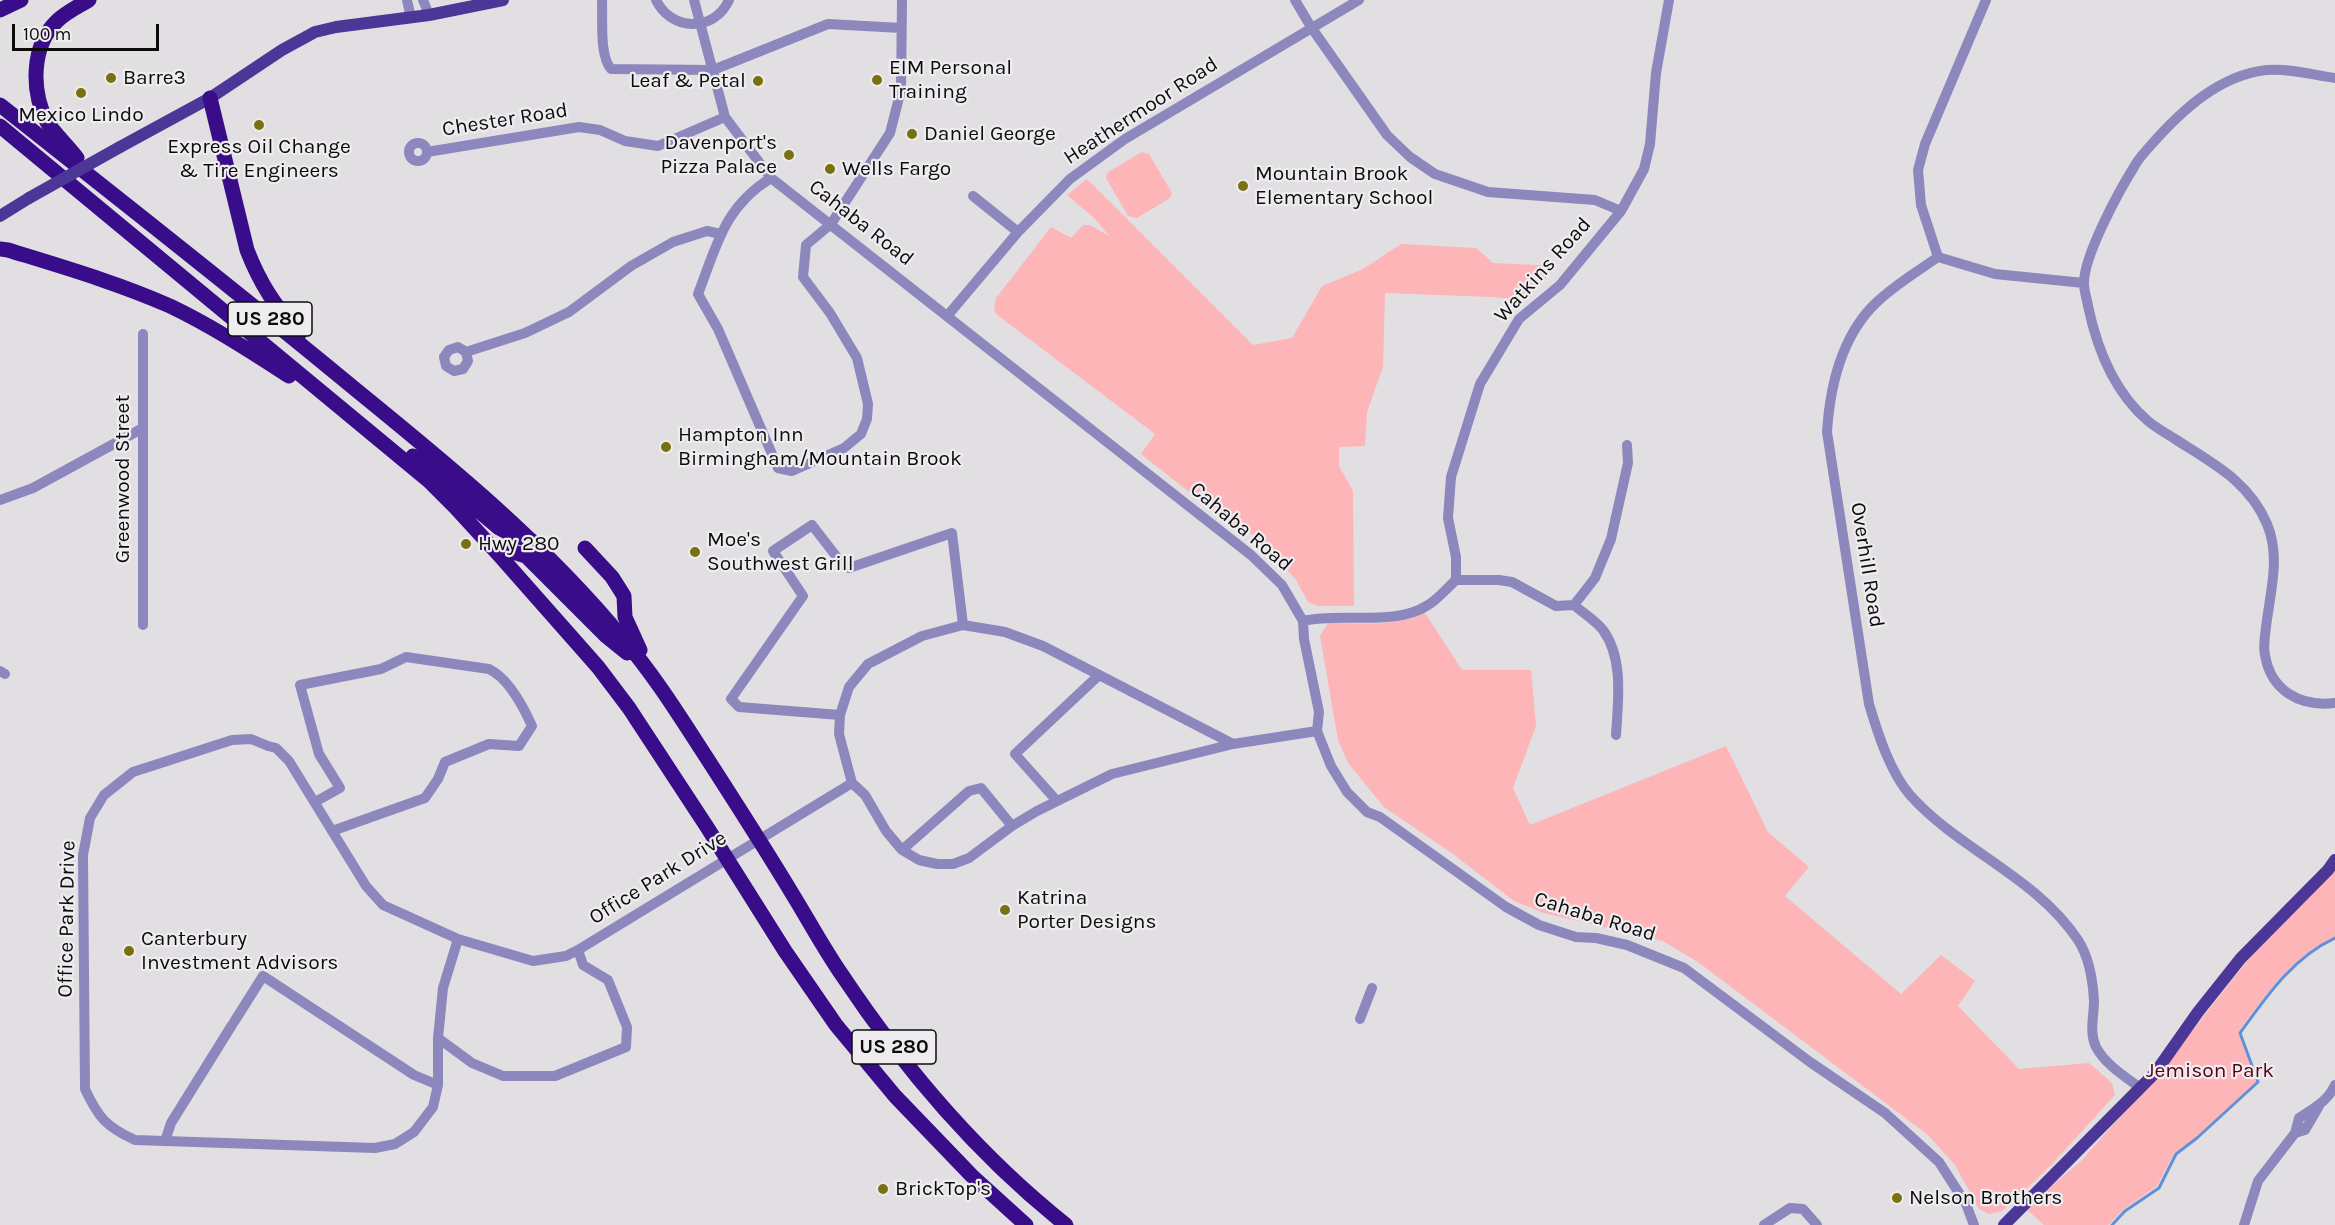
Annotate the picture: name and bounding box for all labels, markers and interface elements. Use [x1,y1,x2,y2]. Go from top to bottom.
scale bar [15,12,162,50]
text: 100 m [23,23,71,45]
street label: Heathermoor Road [1059,52,1223,170]
place label: EIM Personal Training [889,55,1012,105]
place label: Barre3 [123,65,186,91]
place label: Leaf & Petal [630,68,746,94]
marker: Barre3 [104,71,118,85]
marker: EIM Personal Training [870,73,884,87]
marker: Leaf & Petal [751,74,765,88]
marker: Mexico Lindo [74,86,88,100]
street label: Chester Road [440,98,570,142]
place label: Mexico Lindo [18,102,144,128]
marker: Express Oil Change & Tire Engineers [252,118,266,132]
place label: Daniel George [924,121,1056,147]
marker: Daniel George [905,127,919,141]
place label: Davenport's Pizza Palace [660,130,777,180]
place label: Express Oil Change & Tire Engineers [167,134,351,184]
marker: Davenport's Pizza Palace [782,148,796,162]
place label: Wells Fargo [842,156,951,182]
place label: Mountain Brook Elementary School [1255,161,1433,211]
marker: Wells Fargo [823,162,837,176]
street label: Cahaba Road [804,174,918,272]
marker: Mountain Brook Elementary School [1236,179,1250,193]
street label: Watkins Road [1489,212,1597,328]
road number: US 280 [228,302,312,336]
street label: Greenwood Street [110,395,136,563]
place label: Hampton Inn Birmingham/Mountain Brook [678,422,962,472]
marker: Hampton Inn Birmingham/Mountain Brook [659,440,673,454]
street label: Cahaba Road [1185,477,1297,577]
street label: Overhill Road [1845,501,1889,629]
place label: Moe's Southwest Grill [707,527,854,577]
place label: Hwy 280 [478,531,560,557]
marker: Hwy 280 [459,537,473,551]
marker: Moe's Southwest Grill [688,545,702,559]
street label: Office Park Drive [585,826,731,930]
street label: Office Park Drive [53,840,81,998]
place label: Katrina Porter Designs [1017,885,1156,935]
street label: Cahaba Road [1531,887,1659,947]
marker: Katrina Porter Designs [998,903,1012,917]
place label: Canterbury Investment Advisors [141,926,338,976]
marker: Canterbury Investment Advisors [122,944,136,958]
road number: US 280 [852,1030,936,1064]
park label: Jemison Park [2146,1058,2274,1084]
place label: BrickTop's [895,1176,991,1202]
marker: BrickTop's [876,1182,890,1196]
place label: Nelson Brothers [1909,1185,2062,1211]
marker: Nelson Brothers [1890,1191,1904,1205]

